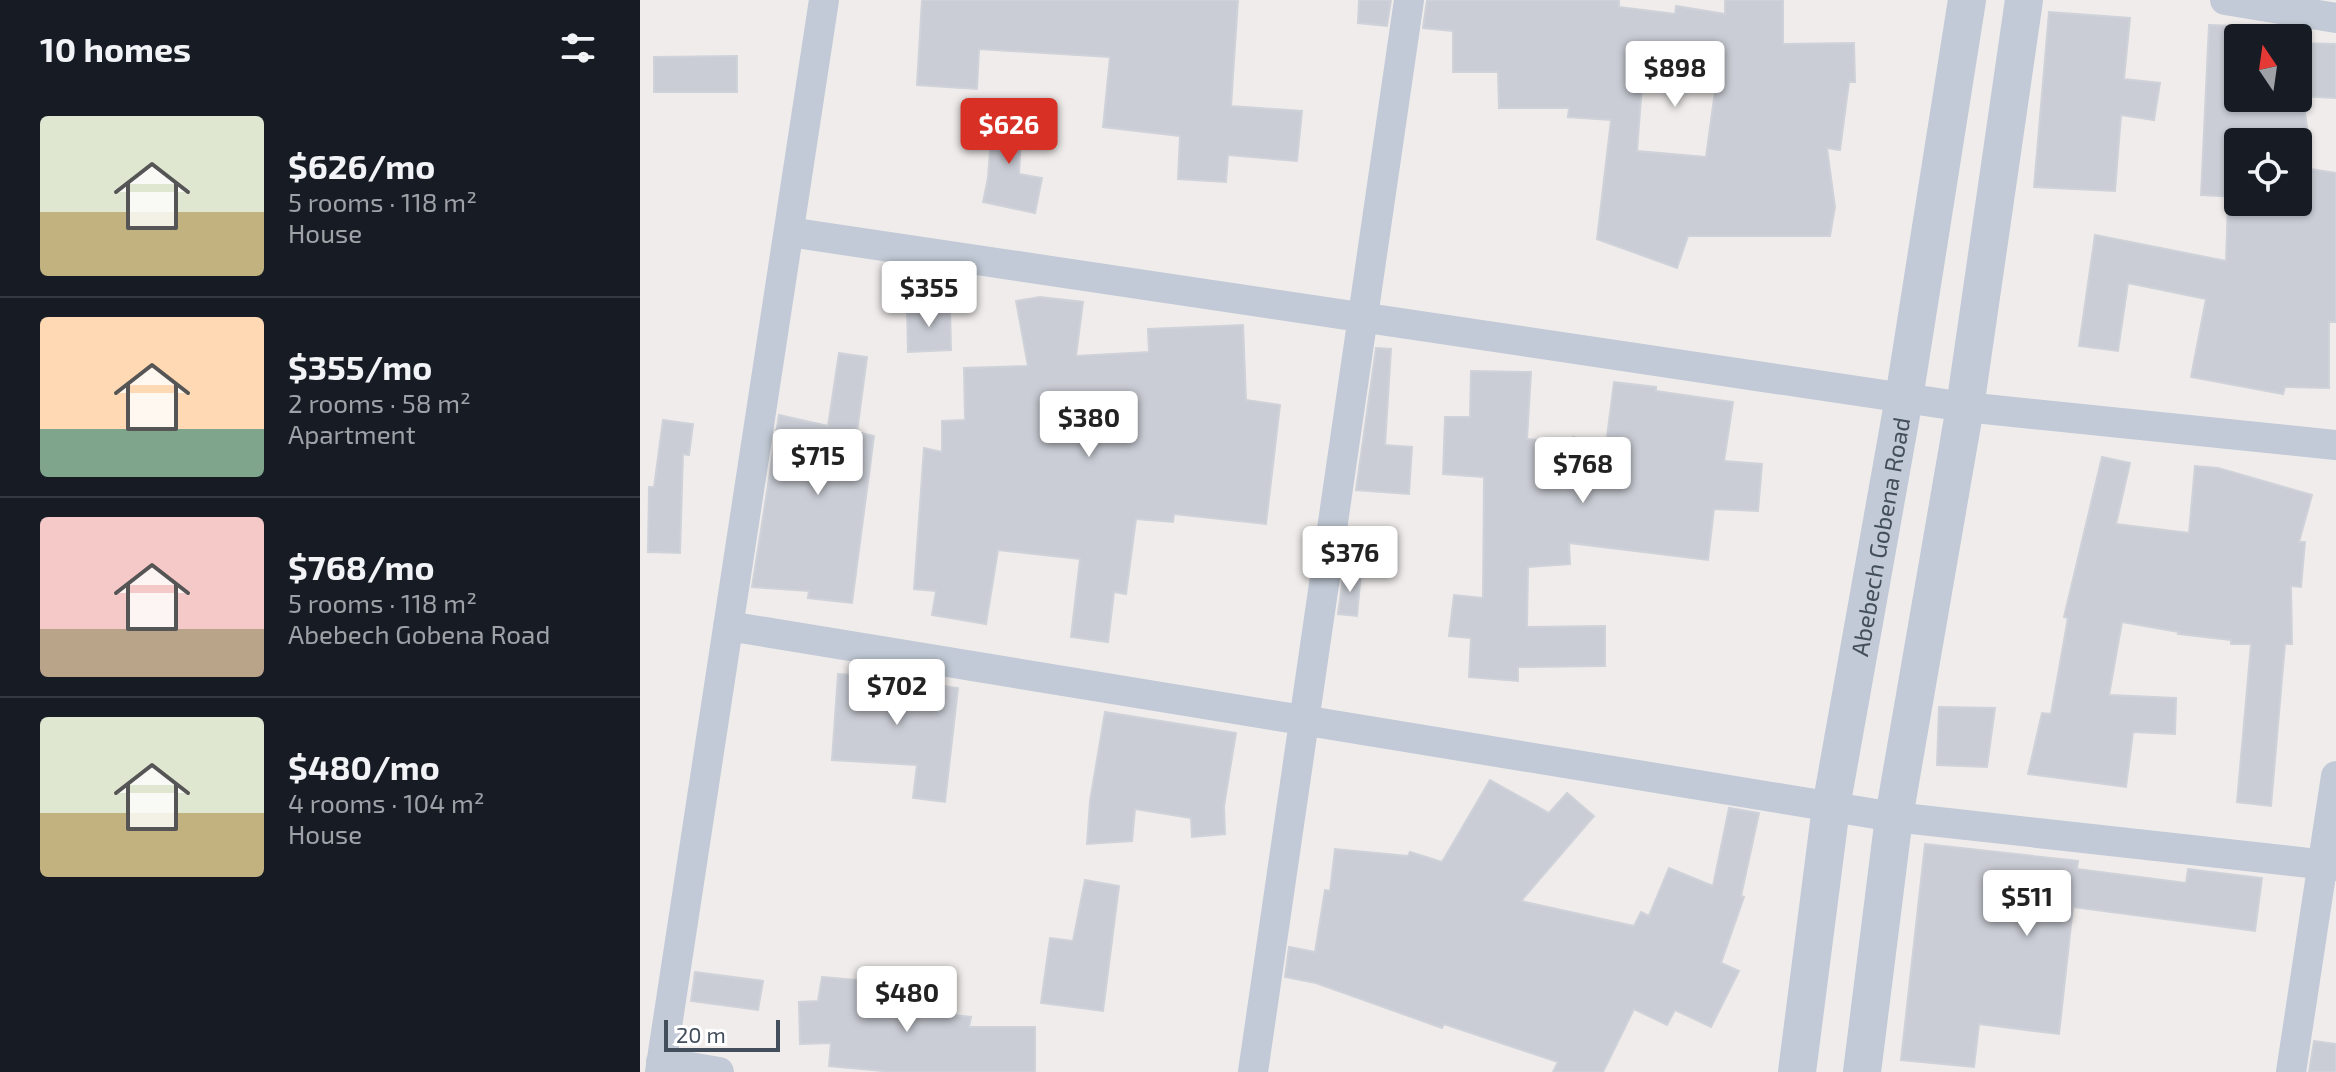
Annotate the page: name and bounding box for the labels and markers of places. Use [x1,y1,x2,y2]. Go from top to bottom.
pin: $898 [1628,41,1722,109]
pin: $626 [962,98,1056,166]
pin: $355 [882,261,976,329]
pin: $380 [1042,391,1136,459]
pin: $715 [771,429,865,497]
pin: $768 [1536,437,1630,505]
pin: $376 [1303,526,1397,594]
pin: $702 [850,659,944,727]
pin: $511 [1980,870,2074,938]
pin: $480 [860,966,954,1034]

